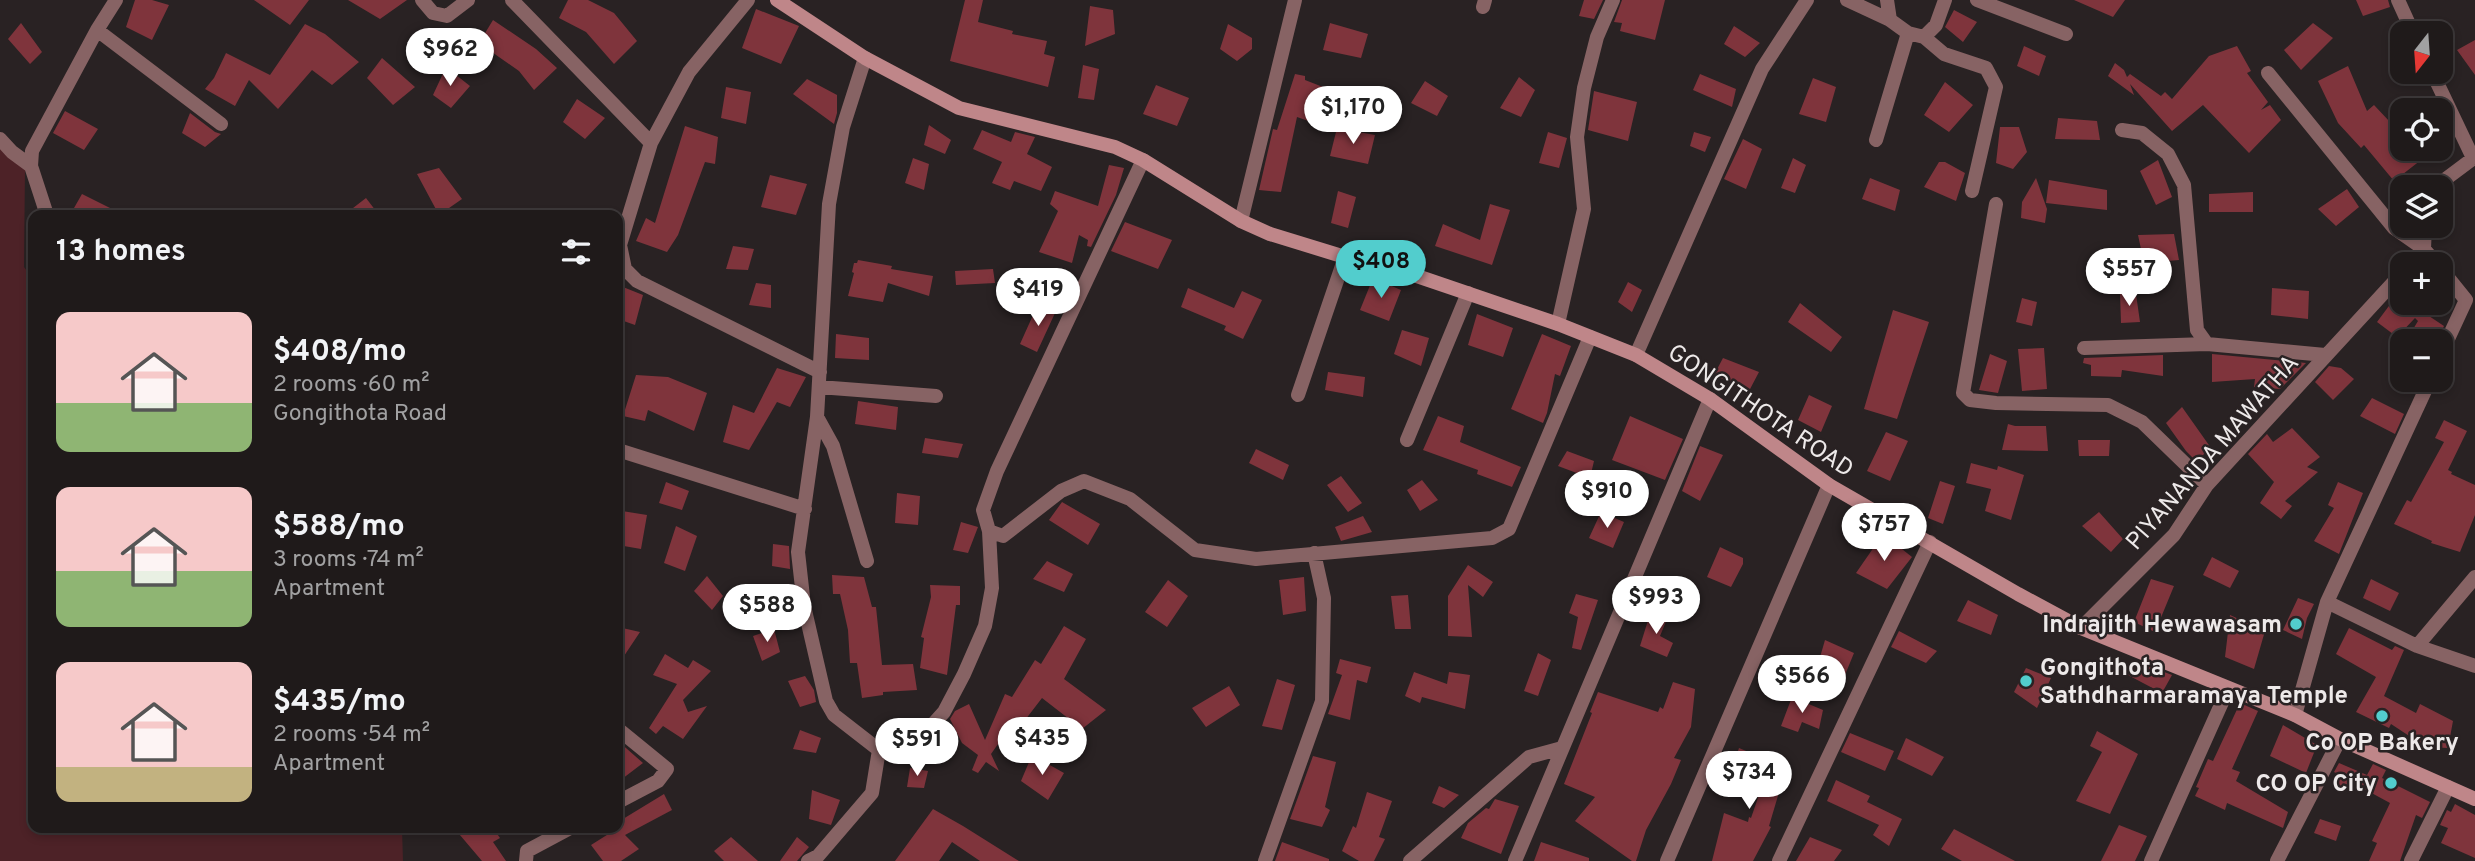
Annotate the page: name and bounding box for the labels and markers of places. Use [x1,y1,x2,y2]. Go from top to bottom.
pin: $962 [409,28,491,88]
pin: $1,170 [1296,86,1410,146]
pin: $408 [1340,240,1422,300]
pin: $557 [2088,248,2170,308]
pin: $419 [997,268,1079,328]
pin: $910 [1566,470,1648,530]
pin: $757 [1843,504,1925,563]
pin: $993 [1615,576,1697,636]
pin: $588 [726,584,808,644]
place label: Indrajith Hewawasam [2042,611,2282,641]
marker: Indrajith Hewawasam [2288,616,2304,632]
place label: Gongithota Sathdharmaramaya Temple [2040,654,2348,712]
pin: $566 [1761,656,1843,715]
marker: Gongithota Sathdharmaramaya Temple [2018,673,2034,689]
marker: Co OP Bakery [2374,708,2390,724]
pin: $591 [876,718,958,778]
pin: $435 [1001,718,1083,777]
place label: Co OP Bakery [2305,729,2459,759]
pin: $734 [1708,752,1790,811]
place label: CO OP City [2255,770,2377,800]
marker: CO OP City [2383,775,2399,791]

